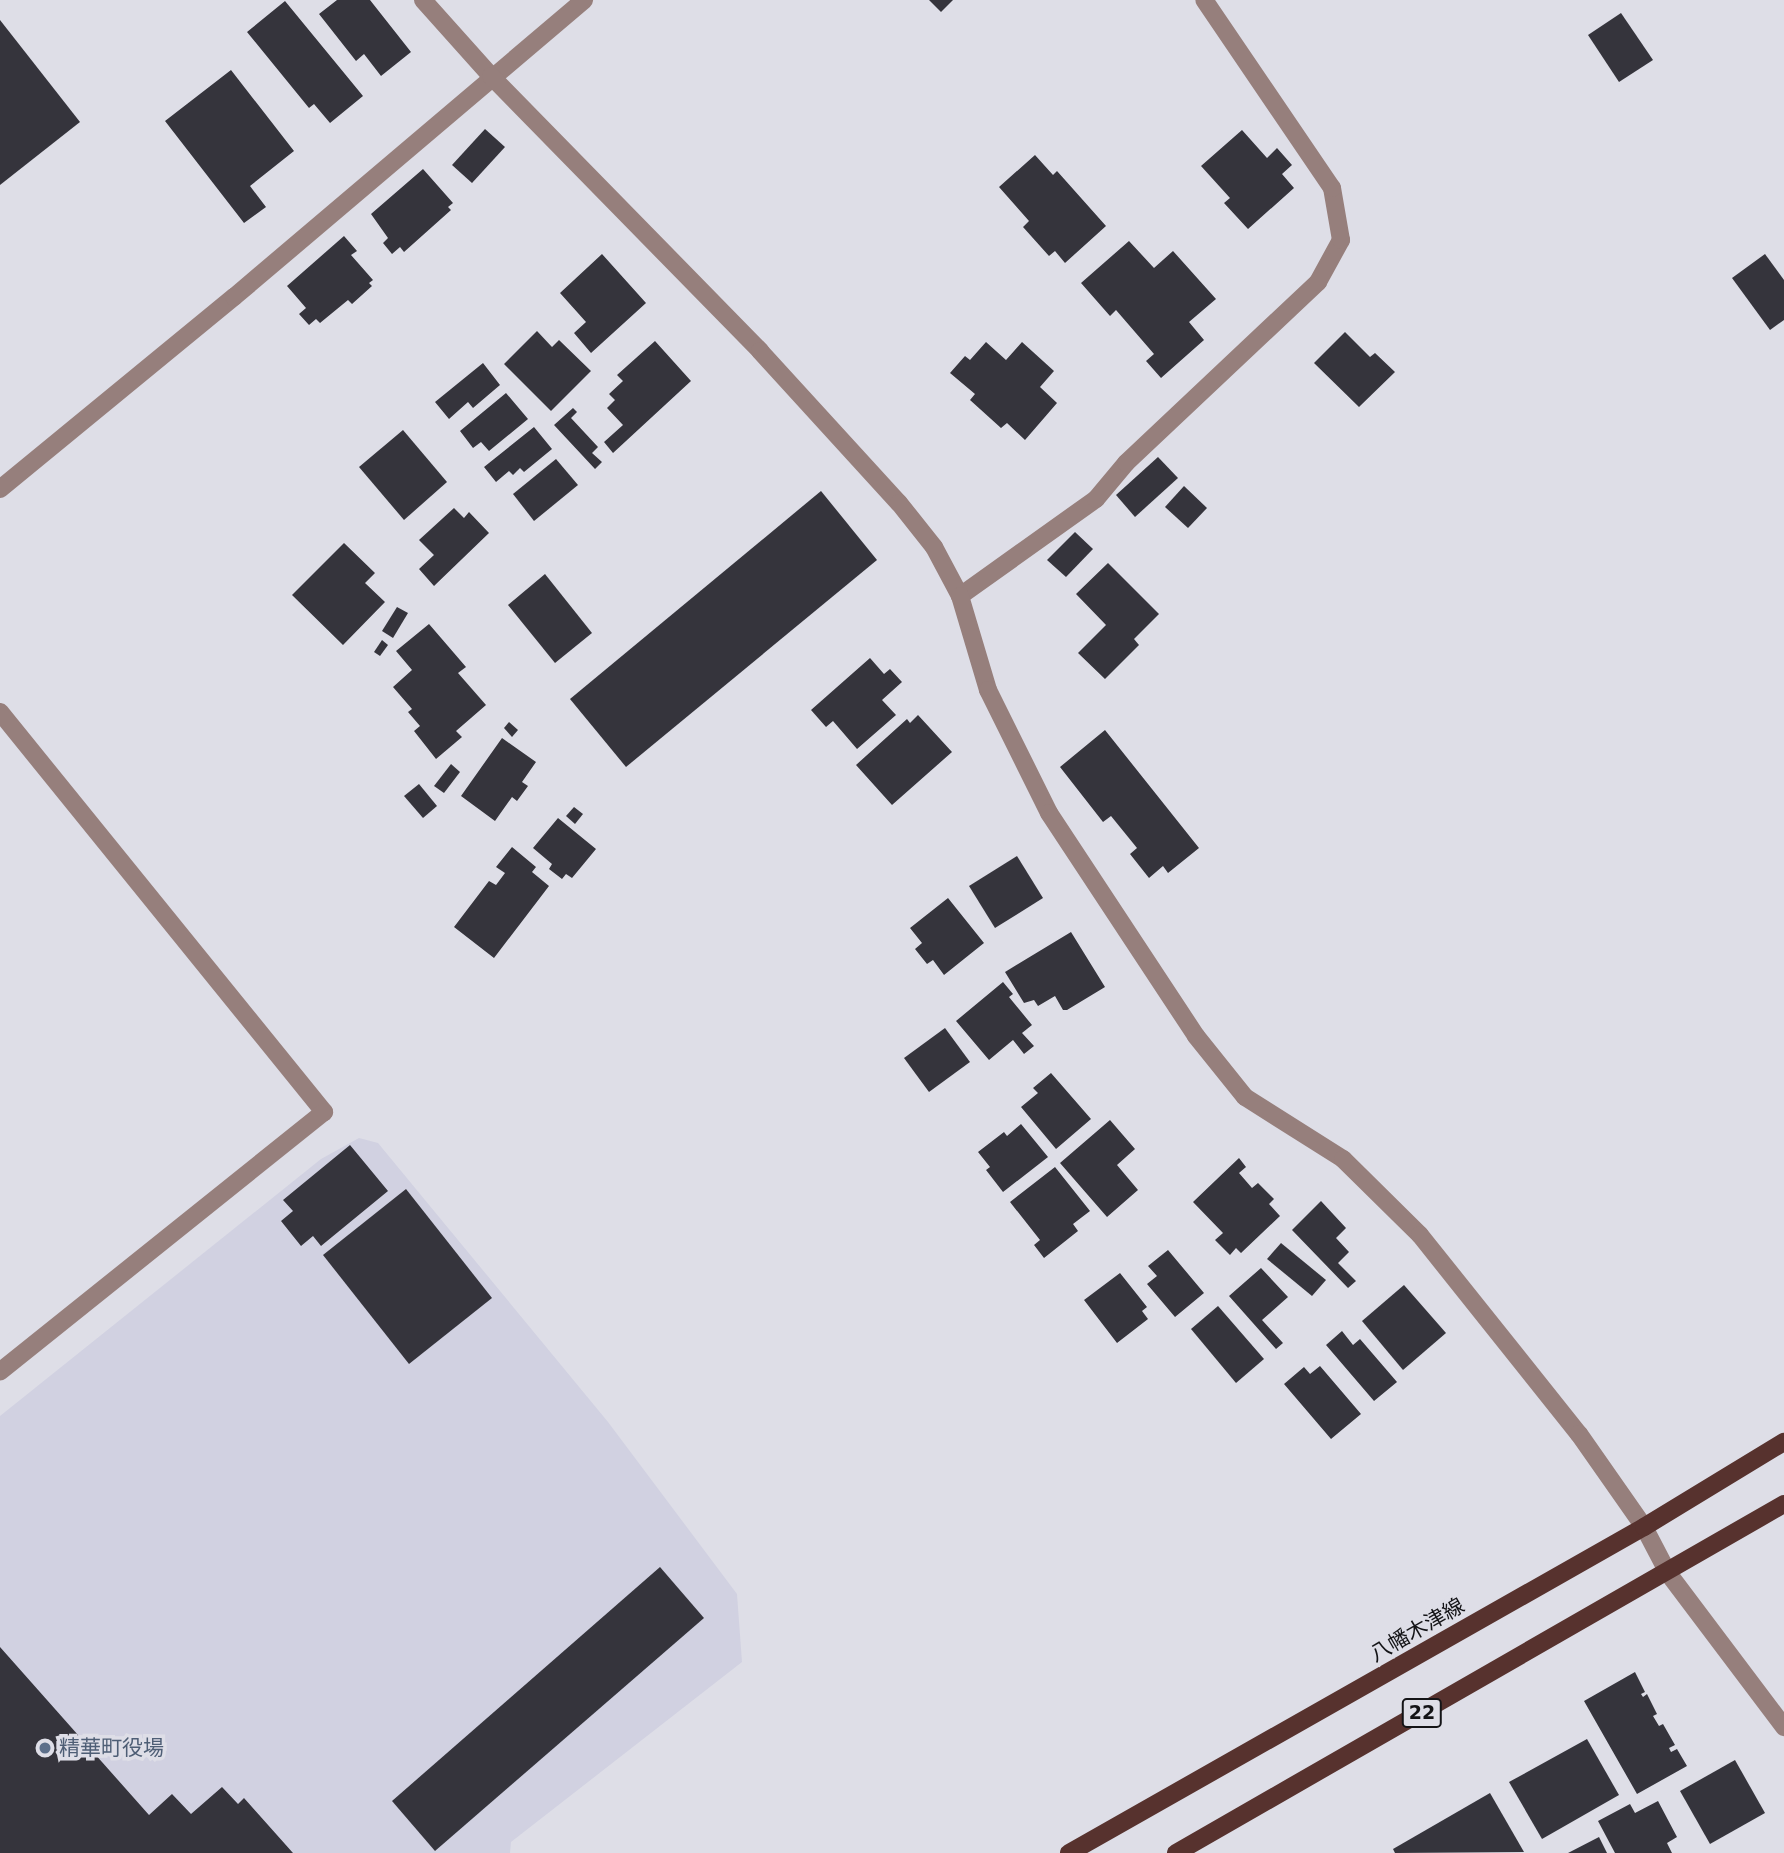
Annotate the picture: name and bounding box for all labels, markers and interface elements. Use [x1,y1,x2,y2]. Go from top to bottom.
street label: 八幡木津線 [1365,1593,1469,1667]
road number: 22 [1401,1698,1443,1728]
place label: 精華町役場 [59,1735,164,1761]
marker: 精華町役場 [37,1740,53,1756]

